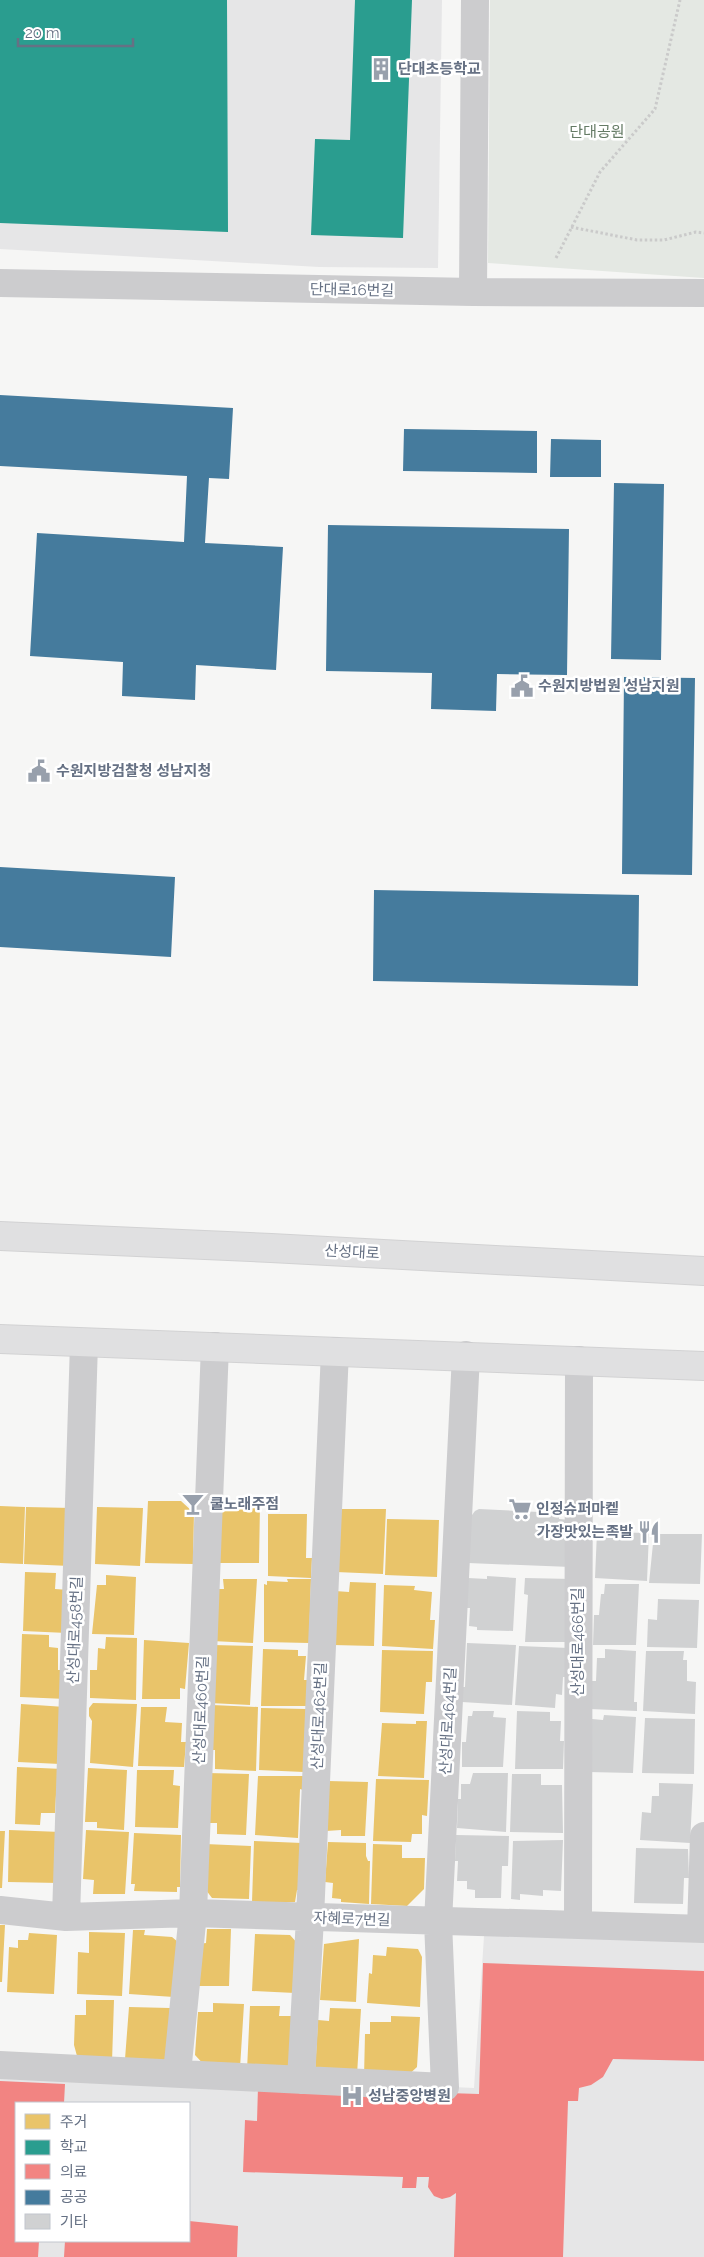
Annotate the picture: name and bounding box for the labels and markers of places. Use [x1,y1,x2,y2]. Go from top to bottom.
building icon: 단대초등학교 [368,56,394,82]
place label: 단대초등학교 [398,60,481,78]
public building icon: 수원지방법원 성남지원 [509,673,535,699]
place label: 수원지방법원 성남지원 [538,677,680,695]
public building icon: 수원지방검찰청 성남지청 [26,758,52,784]
place label: 수원지방검찰청 성남지청 [56,762,211,780]
bar icon: 쿨노래주점 [180,1491,206,1517]
place label: 쿨노래주점 [210,1495,279,1513]
supermarket icon: 인정슈퍼마켙 [507,1496,533,1522]
place label: 인정슈퍼마켙 [536,1500,619,1518]
restaurant icon: 가장맛있는족발 [636,1519,662,1545]
place label: 가장맛있는족발 [536,1523,633,1541]
hospital icon: 성남중앙병원 [339,2083,365,2109]
place label: 성남중앙병원 [368,2087,451,2105]

